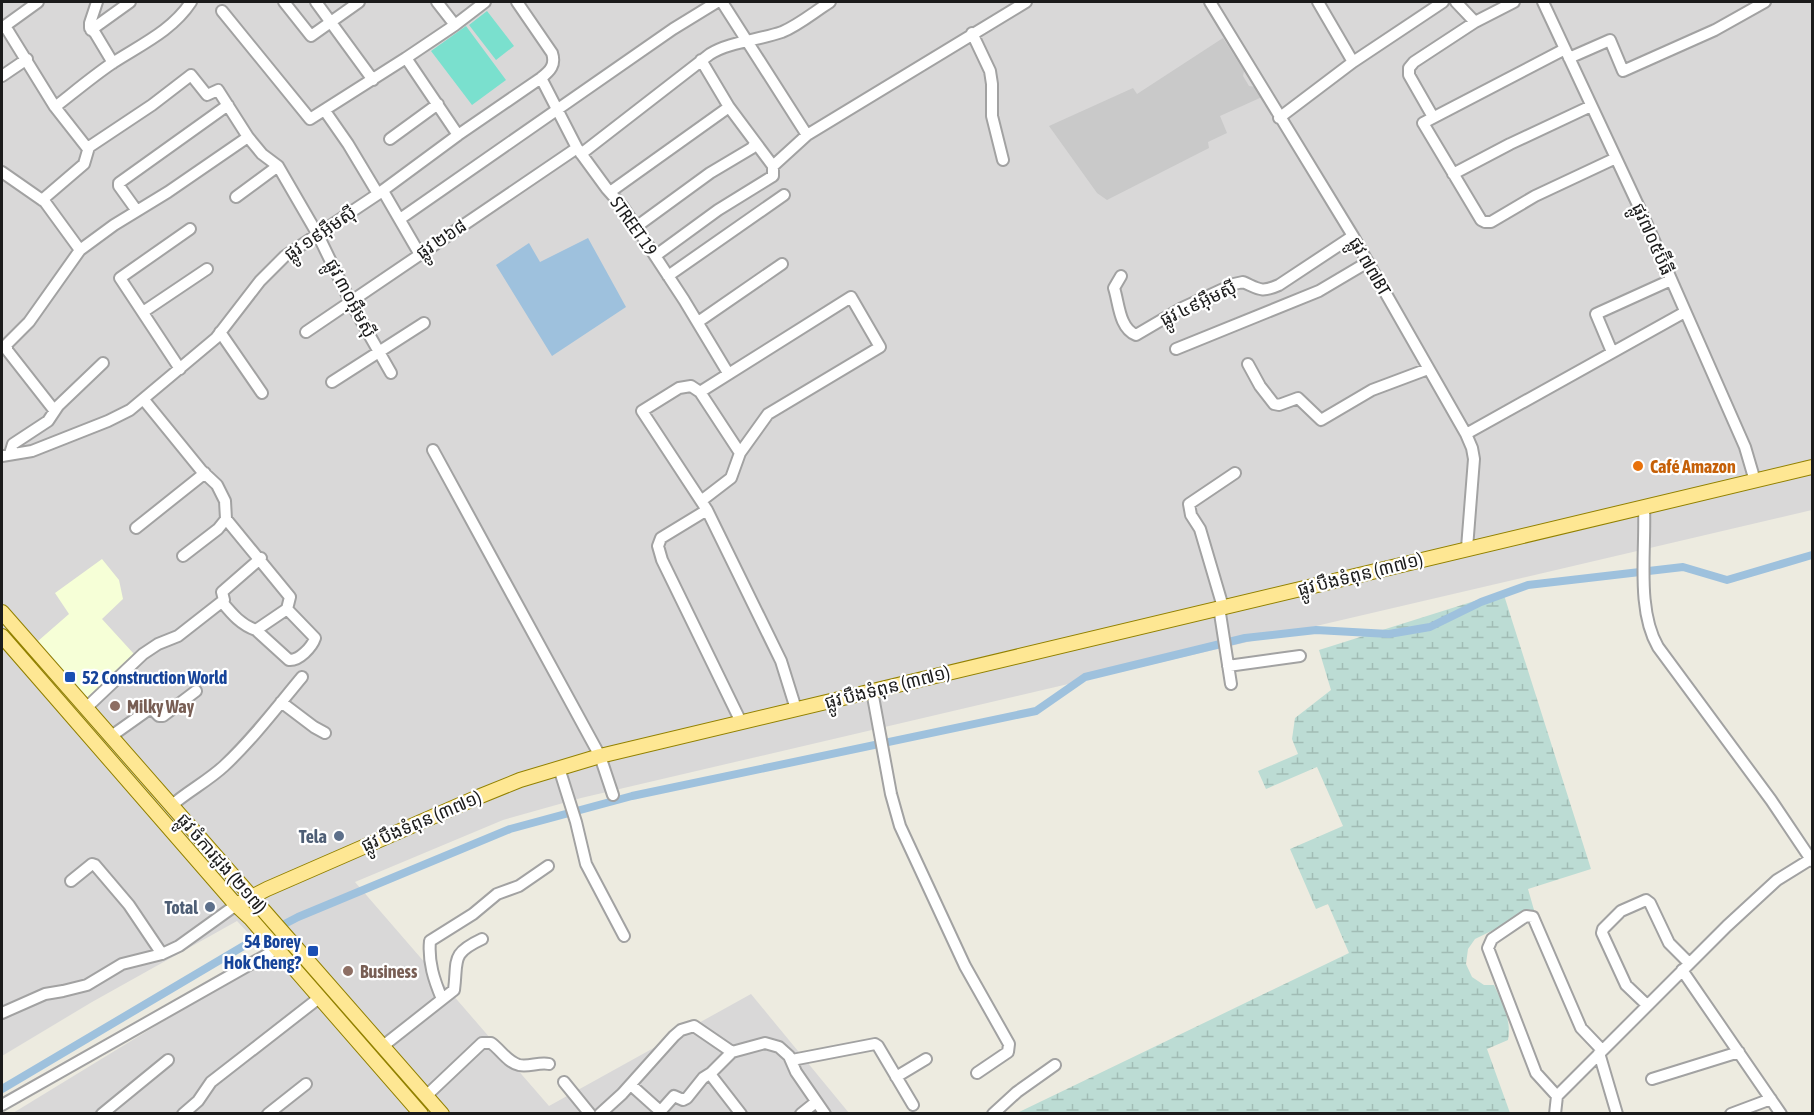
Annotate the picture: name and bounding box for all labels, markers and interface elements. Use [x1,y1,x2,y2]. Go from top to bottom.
street label: STREET 19 [606,192,662,260]
street label: ផ្លូវ៧០៥ប៊ីធី [1622,199,1680,281]
street label: ផ្លូវ ១៩អ៊ឹមស៊ី [280,201,363,270]
street label: ផ្លូវ ២៦៨ [412,215,474,269]
street label: ផ្លូវ ៧៧BT [1339,233,1395,302]
street label: ផ្លូវ ៣០អ៊ឹមស៊ី [316,255,381,344]
street label: ផ្លូវ ៤៩អ៊ឹមស៊ី [1156,276,1242,336]
place label: Café Amazon [1650,456,1736,477]
marker: Café Amazon [1631,459,1645,473]
street label: ផ្លូវ បឹងទំពុន (៣៧១) [1295,548,1426,606]
street label: ផ្លូវ បឹងទំពុន (៣៧១) [822,661,953,719]
place label: 52 Construction World [82,667,227,688]
marker: 52 Construction World [63,670,77,684]
place label: Milky Way [127,696,195,717]
marker: Milky Way [108,699,122,713]
street label: ផ្លូវ បឹងទំពុន (៣៧១) [358,786,487,862]
street label: ផ្លូវ ចំការដូង (២១៧) [168,809,271,921]
place label: Tela [299,826,327,847]
marker: Tela [332,829,346,843]
place label: Total [164,897,198,918]
marker: Total [203,900,217,914]
place label: 54 Borey Hok Cheng? [224,931,302,973]
marker: 54 Borey Hok Cheng? [306,944,320,958]
place label: Business [360,961,418,982]
marker: Business [341,964,355,978]

